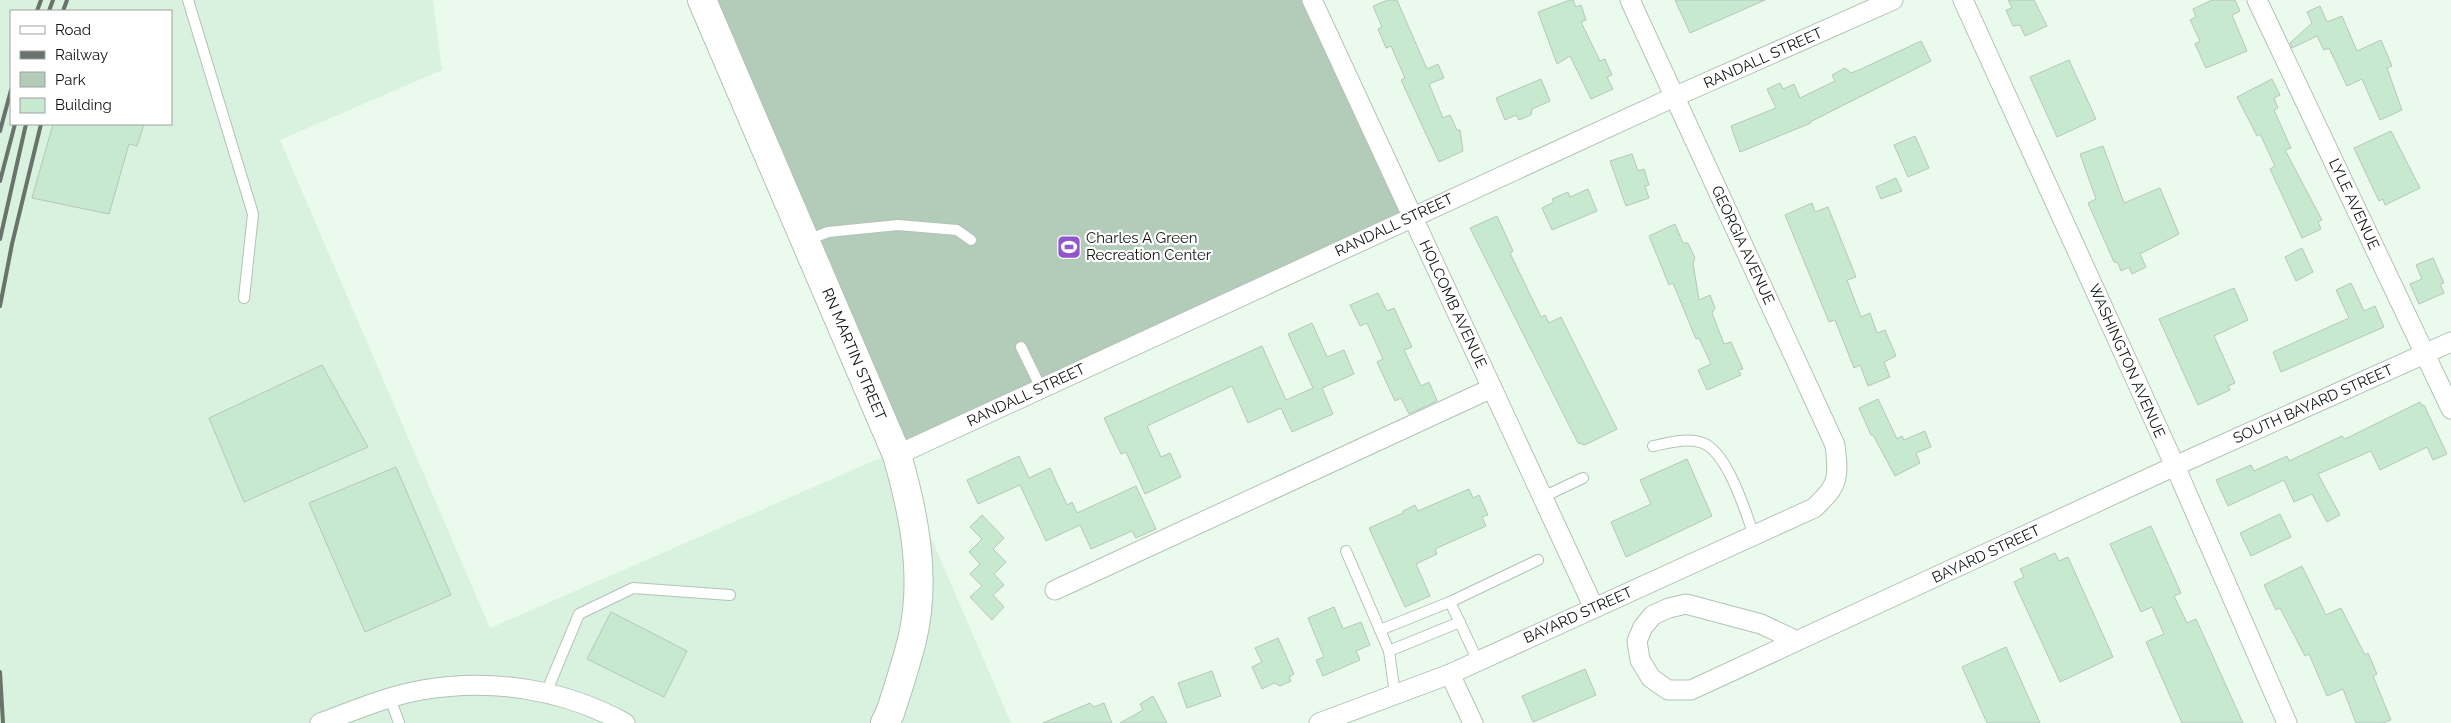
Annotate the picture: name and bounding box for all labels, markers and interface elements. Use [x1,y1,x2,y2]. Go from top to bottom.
legend [10,10,172,125]
text: Road [55,21,91,39]
street label: RANDALL STREET [1701,24,1825,92]
text: Railway [55,46,108,64]
text: Park [55,71,86,89]
text: Building [55,96,112,114]
street label: LYLE AVENUE [2325,155,2383,253]
street label: GEORGIA AVENUE [1708,183,1778,307]
street label: RANDALL STREET [1332,190,1456,260]
place label: Charles A Green Recreation Center [1086,229,1212,264]
sports icon: Charles A Green Recreation Center [1056,234,1082,260]
street label: HOLCOMB AVENUE [1415,237,1491,371]
street label: WASHINGTON AVENUE [2085,281,2169,441]
street label: RN MARTIN STREET [818,285,890,423]
street label: RANDALL STREET [964,360,1088,430]
street label: SOUTH BAYARD STREET [2230,361,2396,447]
street label: BAYARD STREET [1929,521,2043,587]
street label: BAYARD STREET [1521,583,1635,647]

